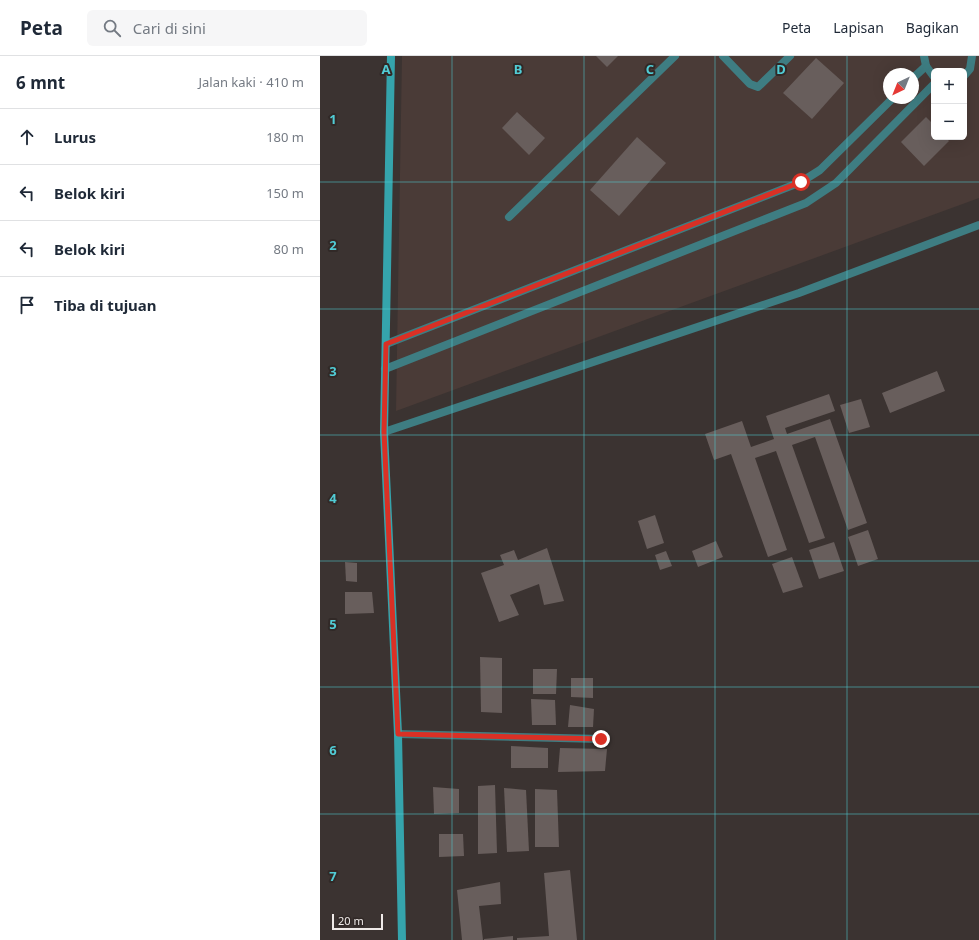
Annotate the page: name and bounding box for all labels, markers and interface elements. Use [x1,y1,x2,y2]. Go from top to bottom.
search box [87,10,367,46]
text: Peta [20,15,63,41]
icon: search [101,17,123,39]
text: Cari di sini [133,18,206,38]
text: Peta [782,18,811,37]
text: Lapisan [833,18,884,37]
text: Bagikan [906,18,959,37]
text: A [382,60,391,78]
text: B [514,60,522,78]
text: C [646,60,654,78]
text: D [776,60,786,78]
north arrow [883,68,919,104]
map controls [931,68,967,140]
button: + [931,68,967,104]
text: 6 mnt [16,71,65,94]
text: Jalan kaki · 410 m [198,73,304,91]
button: − [931,104,967,140]
text: 1 [329,110,337,128]
icon: ahead [16,126,38,148]
text: Lurus [54,127,96,147]
text: 180 m [266,128,304,146]
route start [792,173,810,191]
icon: left [16,182,38,204]
text: Belok kiri [54,183,125,203]
text: 150 m [266,184,304,202]
text: 2 [329,236,337,254]
icon: left [16,238,38,260]
text: Belok kiri [54,239,125,259]
text: 80 m [274,240,304,258]
icon: arrive [16,294,38,316]
text: Tiba di tujuan [54,295,157,315]
text: 3 [329,362,337,380]
text: 4 [329,489,337,507]
text: 5 [329,615,337,633]
route end [592,730,610,748]
text: 6 [329,741,337,759]
text: 7 [329,867,337,885]
scale bar [332,912,383,931]
text: 20 m [338,913,364,928]

